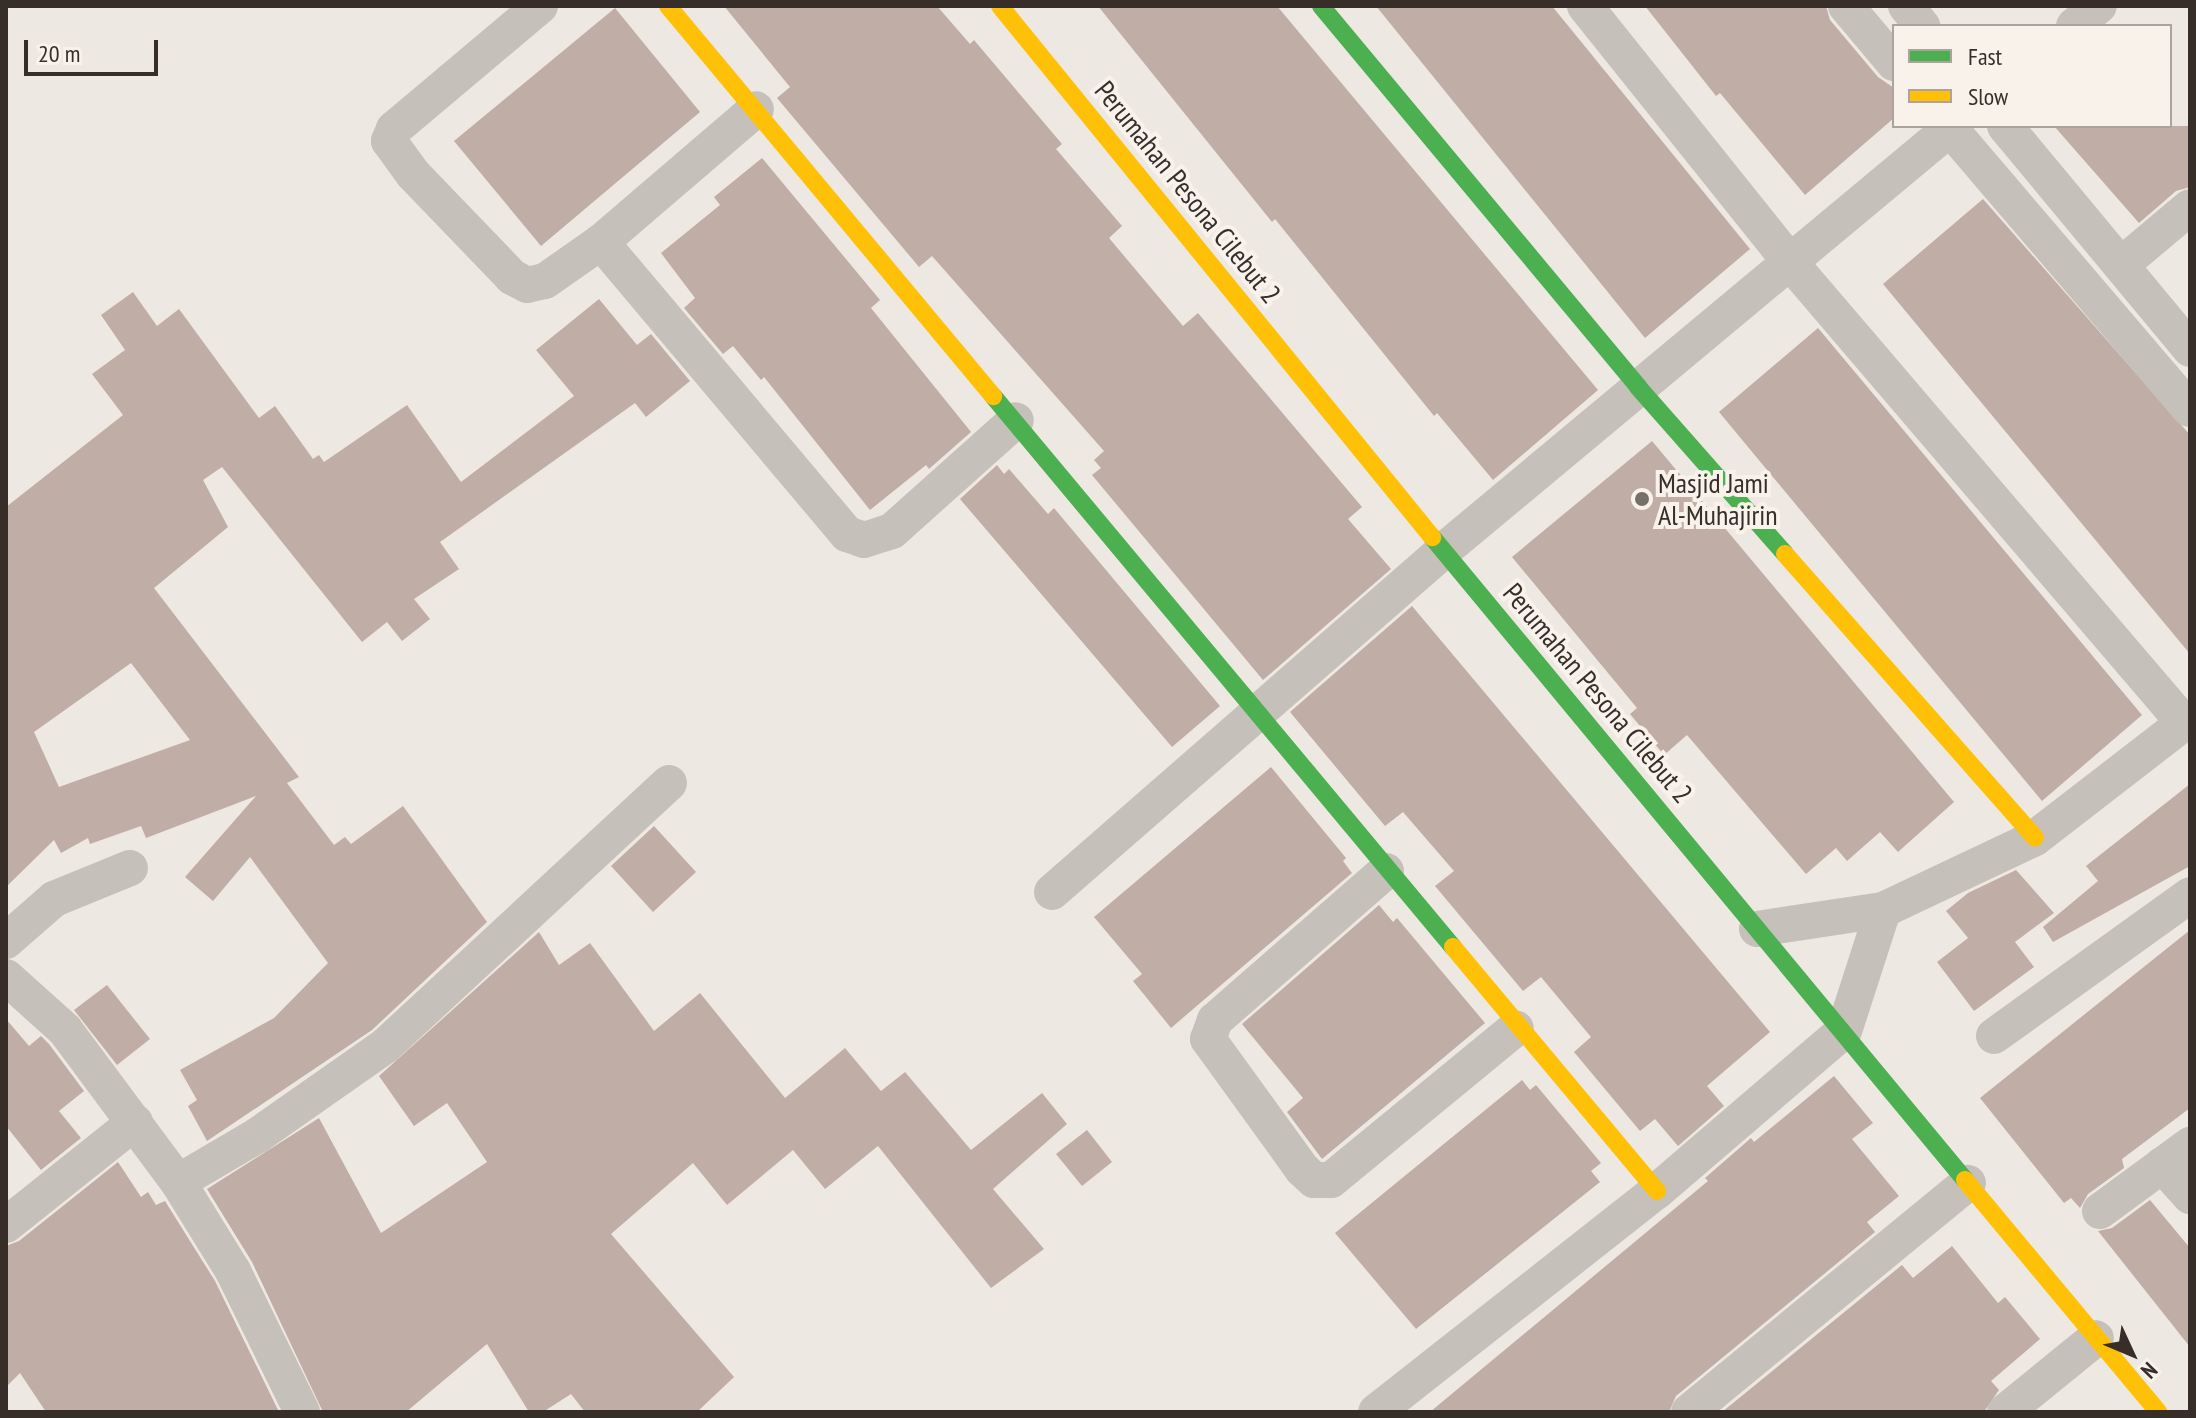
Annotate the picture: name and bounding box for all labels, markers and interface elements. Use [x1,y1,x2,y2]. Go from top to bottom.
scale bar [28,24,162,74]
legend [1892,24,2172,128]
text: 20 m [38,38,80,69]
text: Fast [1968,41,2002,72]
street label: Perumahan Pesona Cilebut 2 [1088,74,1288,310]
text: Slow [1968,81,2008,112]
place label: Masjid Jami Al-Muhajirin [1658,466,1778,532]
marker: Masjid Jami Al-Muhajirin [1633,490,1651,508]
street label: Perumahan Pesona Cilebut 2 [1496,576,1700,810]
north arrow [2092,1314,2172,1394]
text: N [2135,1357,2163,1385]

